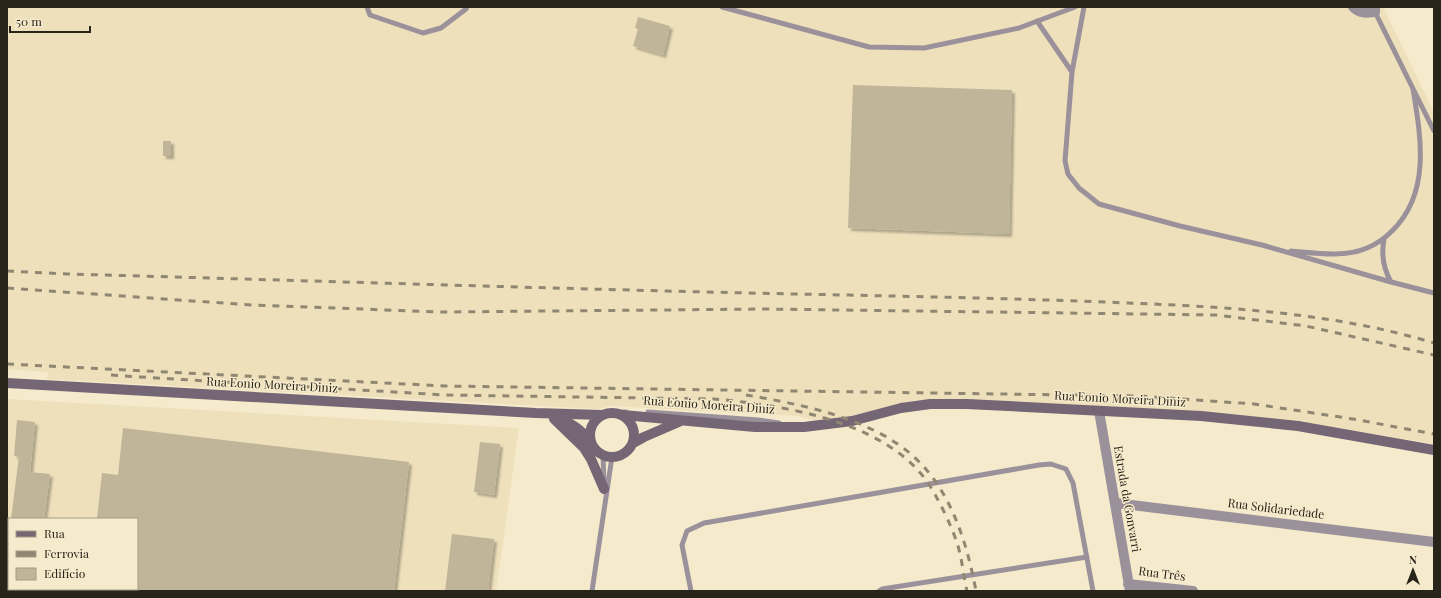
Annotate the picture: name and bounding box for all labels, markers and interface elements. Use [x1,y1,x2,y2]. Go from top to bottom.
scale bar [10,8,90,34]
text: 50 m [16,13,42,29]
street label: Rua Eonio Moreira Diniz [206,373,339,395]
street label: Rua Eonio Moreira Diniz [1054,387,1187,409]
street label: Rua Eonio Moreira Diniz [643,391,776,417]
street label: Estrada da Gonvarri [1111,444,1145,554]
street label: Rua Solidariedade [1227,494,1325,522]
legend [8,518,138,590]
text: Rua [44,525,65,541]
text: Ferrovia [44,545,89,561]
north arrow [1393,550,1433,590]
text: N [1409,552,1417,567]
street label: Rua Três [1138,562,1187,584]
text: Edifício [44,565,86,581]

